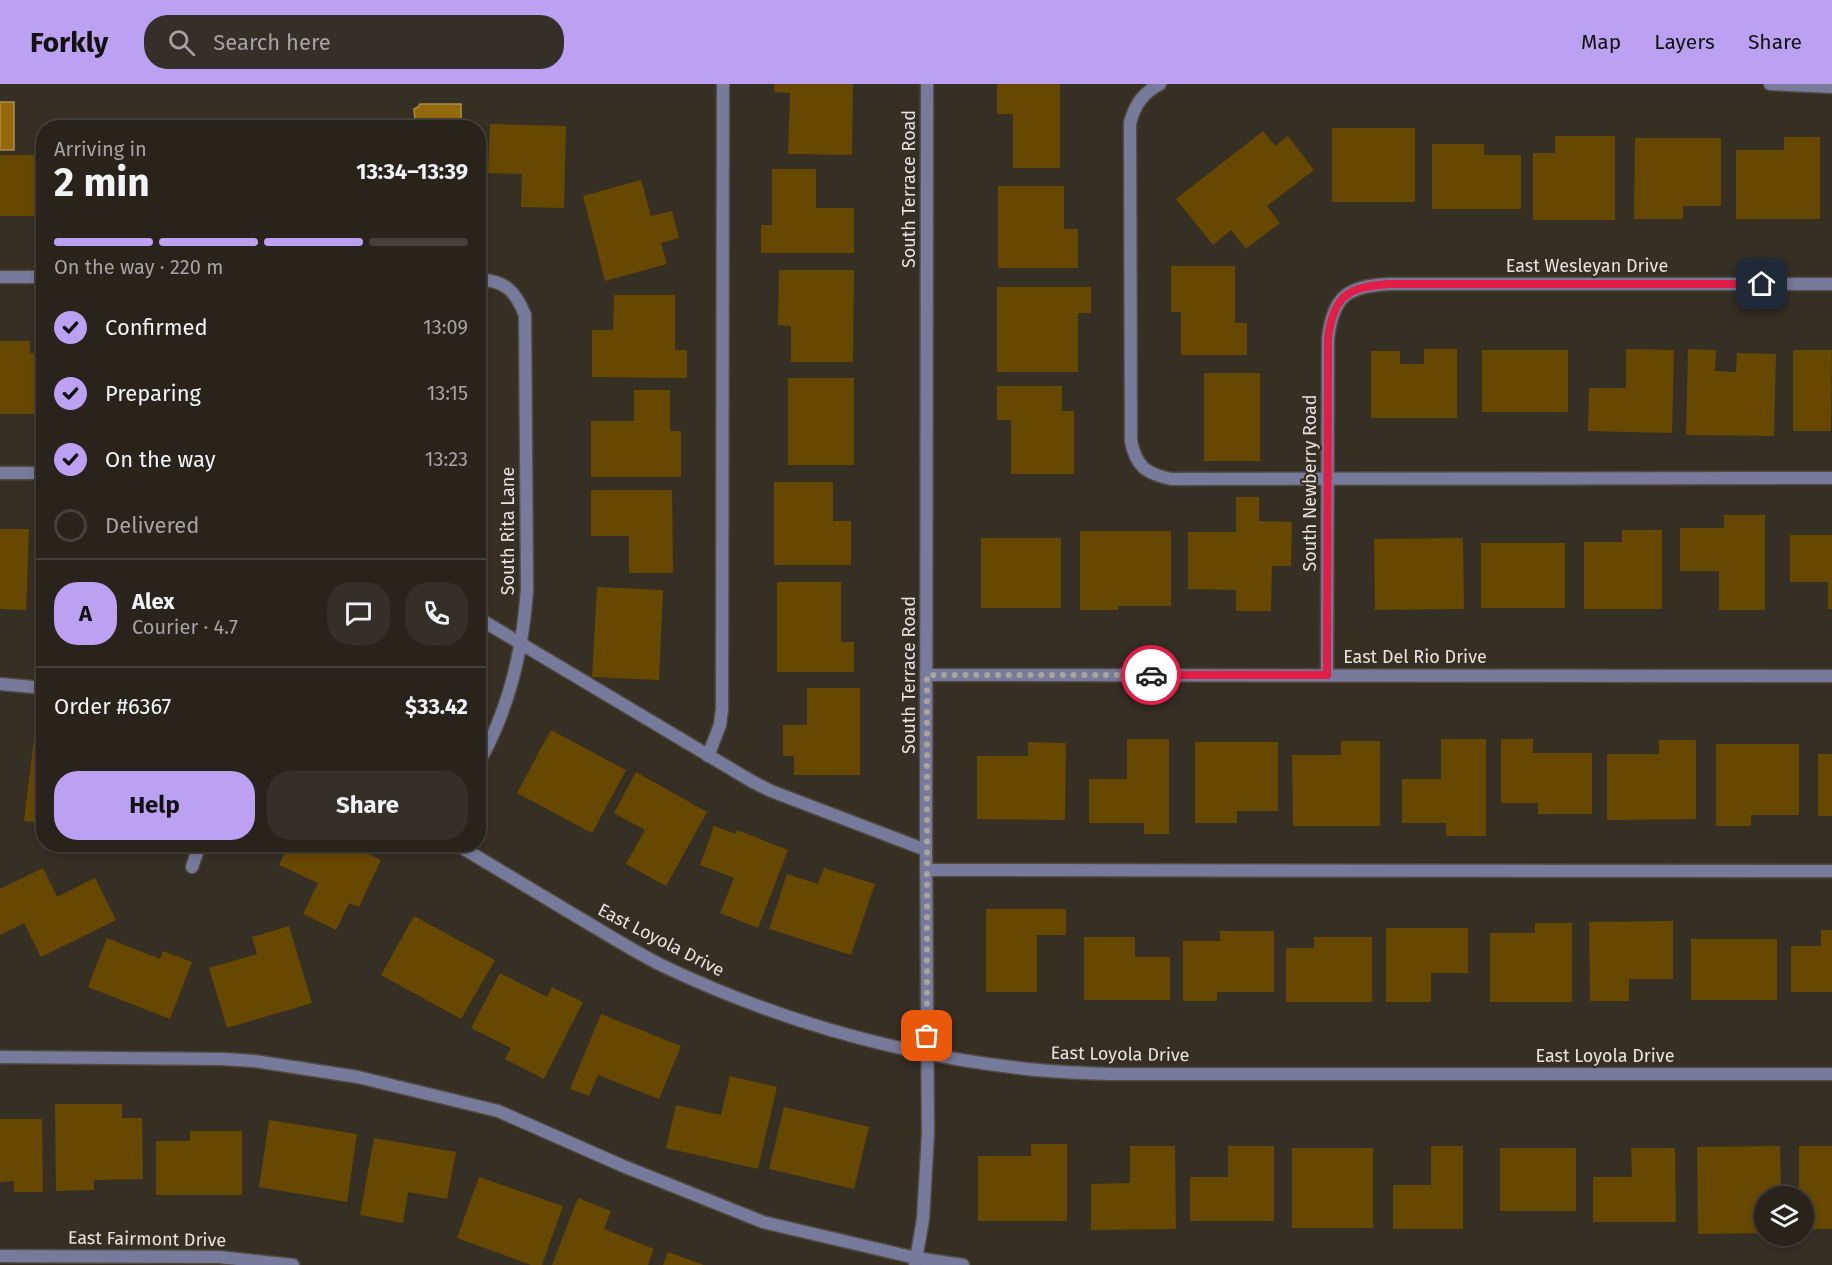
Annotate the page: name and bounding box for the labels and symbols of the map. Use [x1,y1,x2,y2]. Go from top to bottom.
street label: South Terrace Road [898,110,920,268]
street label: East Wesleyan Drive [1506,255,1668,277]
pin [1736,258,1787,309]
street label: South Newberry Road [1299,394,1321,572]
street label: South Rita Lane [497,467,519,595]
street label: South Terrace Road [898,596,920,754]
courier [1121,645,1181,705]
street label: East Del Rio Drive [1343,646,1487,668]
street label: East Loyola Drive [594,899,728,981]
pin [901,1010,952,1061]
street label: East Loyola Drive [1050,1042,1190,1066]
street label: East Loyola Drive [1536,1045,1674,1067]
street label: East Fairmont Drive [68,1227,226,1251]

